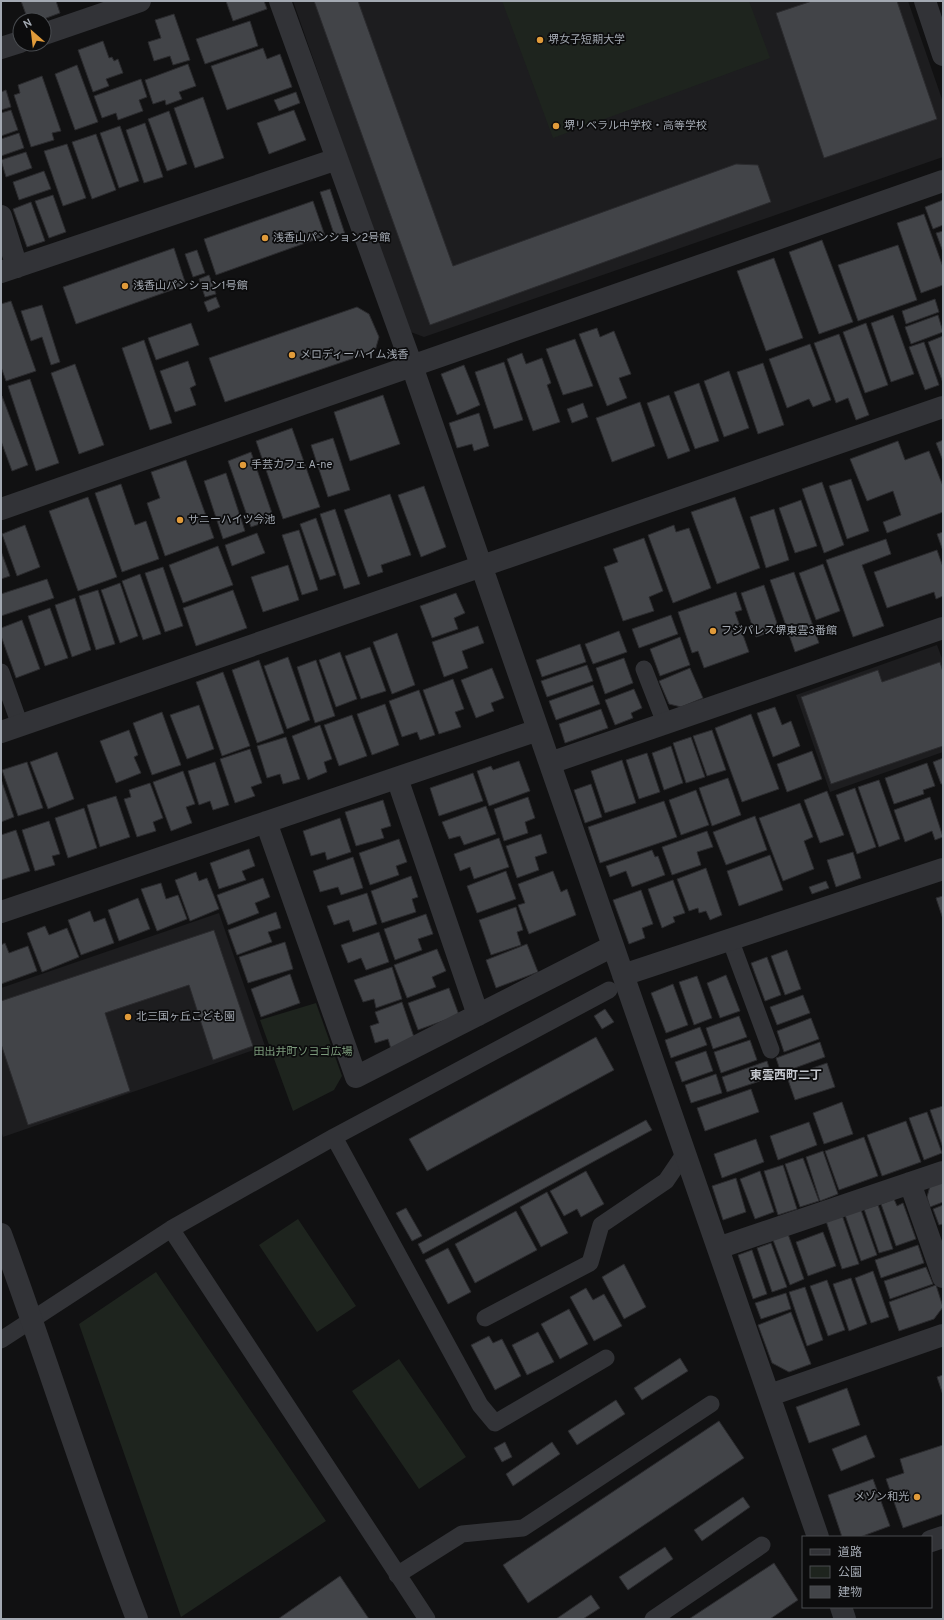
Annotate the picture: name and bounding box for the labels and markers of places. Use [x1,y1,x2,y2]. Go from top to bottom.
place label: 堺女子短期大学 [548,33,625,47]
marker: 堺女子短期大学 [535,35,545,45]
place label: 堺リベラル中学校・高等学校 [564,119,707,133]
marker: 堺リベラル中学校・高等学校 [551,121,561,131]
place label: 浅香山パンション2号館 [273,231,390,245]
marker: 浅香山パンション2号館 [260,233,270,243]
place label: 浅香山パンション1号館 [133,279,248,293]
marker: 浅香山パンション1号館 [120,281,130,291]
place label: メロディーハイム浅香 [300,348,409,362]
marker: メロディーハイム浅香 [287,350,297,360]
place label: 手芸カフェ A-ne [251,458,333,472]
marker: 手芸カフェ A-ne [238,460,248,470]
place label: サニーハイツ今池 [188,513,276,527]
marker: サニーハイツ今池 [175,515,185,525]
place label: フジパレス堺東雲3番館 [721,624,837,638]
marker: フジパレス堺東雲3番館 [708,626,718,636]
place label: 北三国ヶ丘こども園 [136,1010,235,1024]
marker: 北三国ヶ丘こども園 [123,1012,133,1022]
place label: メゾン和光 [854,1490,909,1504]
marker: メゾン和光 [912,1492,922,1502]

